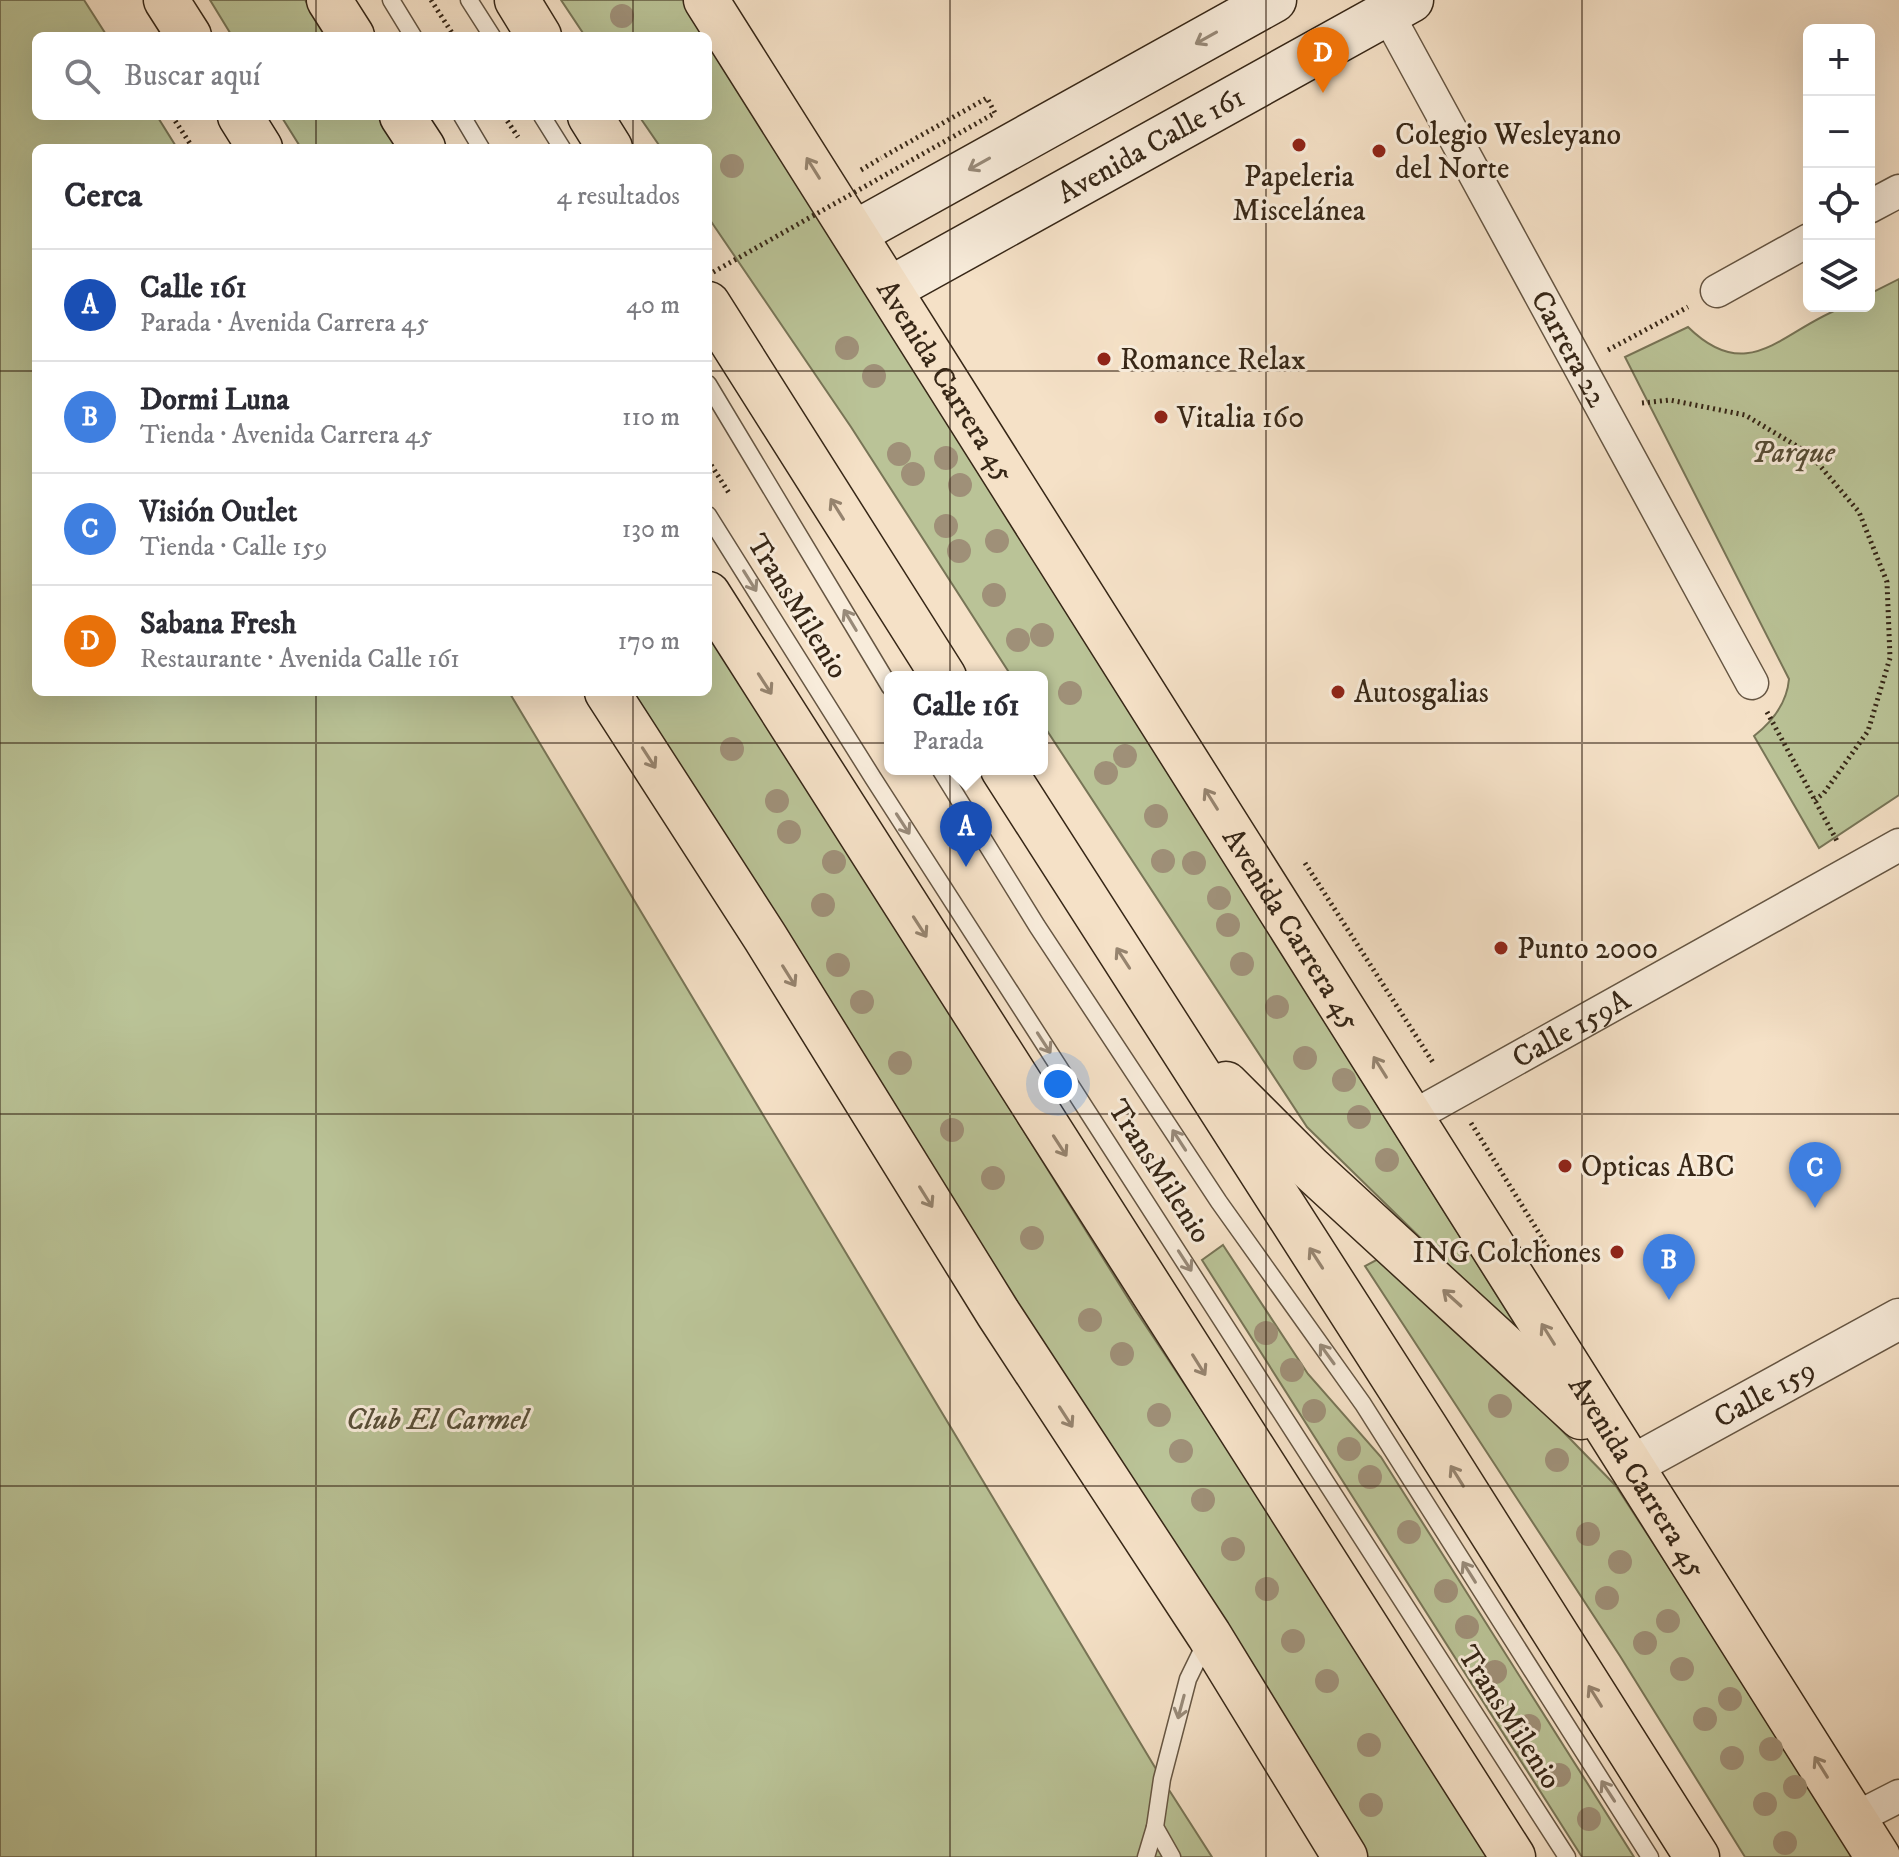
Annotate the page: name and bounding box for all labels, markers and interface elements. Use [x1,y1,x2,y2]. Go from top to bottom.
map controls [1803,24,1875,312]
button: + [1803,24,1875,96]
pin: D [1297,27,1349,93]
one-way arrow [1195,30,1218,46]
search box [32,32,712,120]
icon: search [60,54,104,98]
text: Buscar aquí [124,58,261,95]
street label: Avenida Calle 161 [1051,79,1251,213]
button: − [1803,96,1875,168]
place label: Colegio Wesleyano del Norte [1395,117,1621,188]
marker: Papeleria Miscelánea [1290,136,1308,154]
marker: Colegio Wesleyano del Norte [1370,142,1388,160]
one-way arrow [967,156,991,172]
one-way arrow [804,157,821,179]
place label: Papeleria Miscelánea [1232,159,1366,230]
button: locate [1803,168,1875,240]
text: Cerca [64,175,142,217]
text: 4 resultados [556,180,680,213]
button: layers [1803,240,1875,312]
text: Calle 161 [140,270,247,307]
street label: Avenida Carrera 45 [867,274,1022,489]
street label: Carrera 22 [1522,284,1615,414]
text: A [82,289,98,322]
text: 40 m [626,289,680,322]
text: Parada · Avenida Carrera 45 [140,307,429,340]
place label: Romance Relax [1120,342,1306,379]
marker: Romance Relax [1095,350,1113,368]
text: Dormi Luna [140,382,289,419]
place label: Vitalia 160 [1176,400,1304,437]
text: B [82,401,98,434]
text: 110 m [622,401,680,434]
marker: Vitalia 160 [1152,408,1170,426]
text: Tienda · Avenida Carrera 45 [140,419,433,452]
park label: Parque [1751,435,1836,472]
text: Visión Outlet [140,494,297,531]
one-way arrow [829,498,845,521]
text: C [81,513,99,546]
text: 130 m [622,513,680,546]
street label: TransMilenio [738,528,856,686]
text: Tienda · Calle 159 [140,531,327,564]
one-way arrow [742,569,758,592]
text: Sabana Fresh [140,606,296,643]
one-way arrow [842,609,858,632]
text: D [80,625,100,658]
text: 170 m [618,625,680,658]
text: Restaurante · Avenida Calle 161 [140,643,460,676]
popup [884,671,1048,775]
one-way arrow [757,672,773,695]
place label: Autosgalias [1354,675,1489,712]
marker: Autosgalias [1329,683,1347,701]
text: Calle 161 [913,688,1019,725]
text: Parada [913,725,983,758]
one-way arrow [641,746,657,769]
one-way arrow [1203,789,1220,811]
pin: A [940,801,992,867]
one-way arrow [895,813,912,835]
street label: Avenida Carrera 45 [1213,822,1368,1037]
one-way arrow [911,915,928,937]
place label: Punto 2000 [1517,931,1658,968]
marker: Punto 2000 [1492,939,1510,957]
one-way arrow [1115,947,1131,970]
one-way arrow [781,965,798,987]
street label: Calle 159A [1506,981,1638,1077]
one-way arrow [1037,1031,1053,1054]
one-way arrow [1371,1056,1387,1079]
your location [1038,1064,1078,1104]
street label: TransMilenio [1099,1093,1219,1251]
one-way arrow [1170,1130,1187,1152]
one-way arrow [1052,1134,1068,1157]
pin: C [1789,1142,1841,1208]
place label: Opticas ABC [1581,1149,1735,1186]
marker: Opticas ABC [1556,1157,1574,1175]
one-way arrow [919,1185,935,1208]
pin: B [1643,1234,1695,1300]
place label: ING Colchones [1412,1235,1601,1272]
marker: ING Colchones [1608,1243,1626,1261]
one-way arrow [1308,1247,1325,1269]
one-way arrow [1177,1250,1193,1272]
one-way arrow [1443,1289,1463,1307]
one-way arrow [1540,1323,1556,1346]
one-way arrow [1318,1344,1335,1366]
street label: Calle 159 [1708,1351,1822,1437]
one-way arrow [1192,1353,1208,1376]
street label: Avenida Carrera 45 [1559,1370,1714,1585]
park label: Club El Carmel [346,1402,532,1439]
one-way arrow [1058,1405,1074,1427]
one-way arrow [1448,1465,1464,1488]
one-way arrow [1460,1561,1476,1584]
street label: TransMilenio [1449,1639,1569,1797]
one-way arrow [1587,1685,1603,1708]
one-way arrow [1172,1693,1187,1719]
one-way arrow [1813,1756,1829,1779]
one-way arrow [1599,1781,1616,1803]

